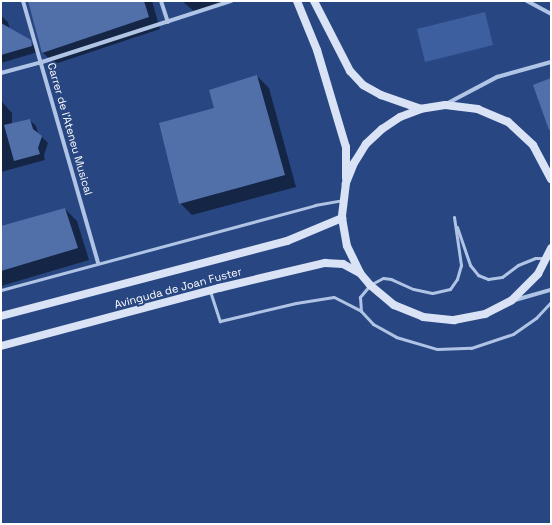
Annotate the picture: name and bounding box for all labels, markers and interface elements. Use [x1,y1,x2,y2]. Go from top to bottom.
street label: Carrer de l'Ateneu Musical [45,61,95,197]
street label: Avinguda de Joan Fuster [113,265,243,311]

